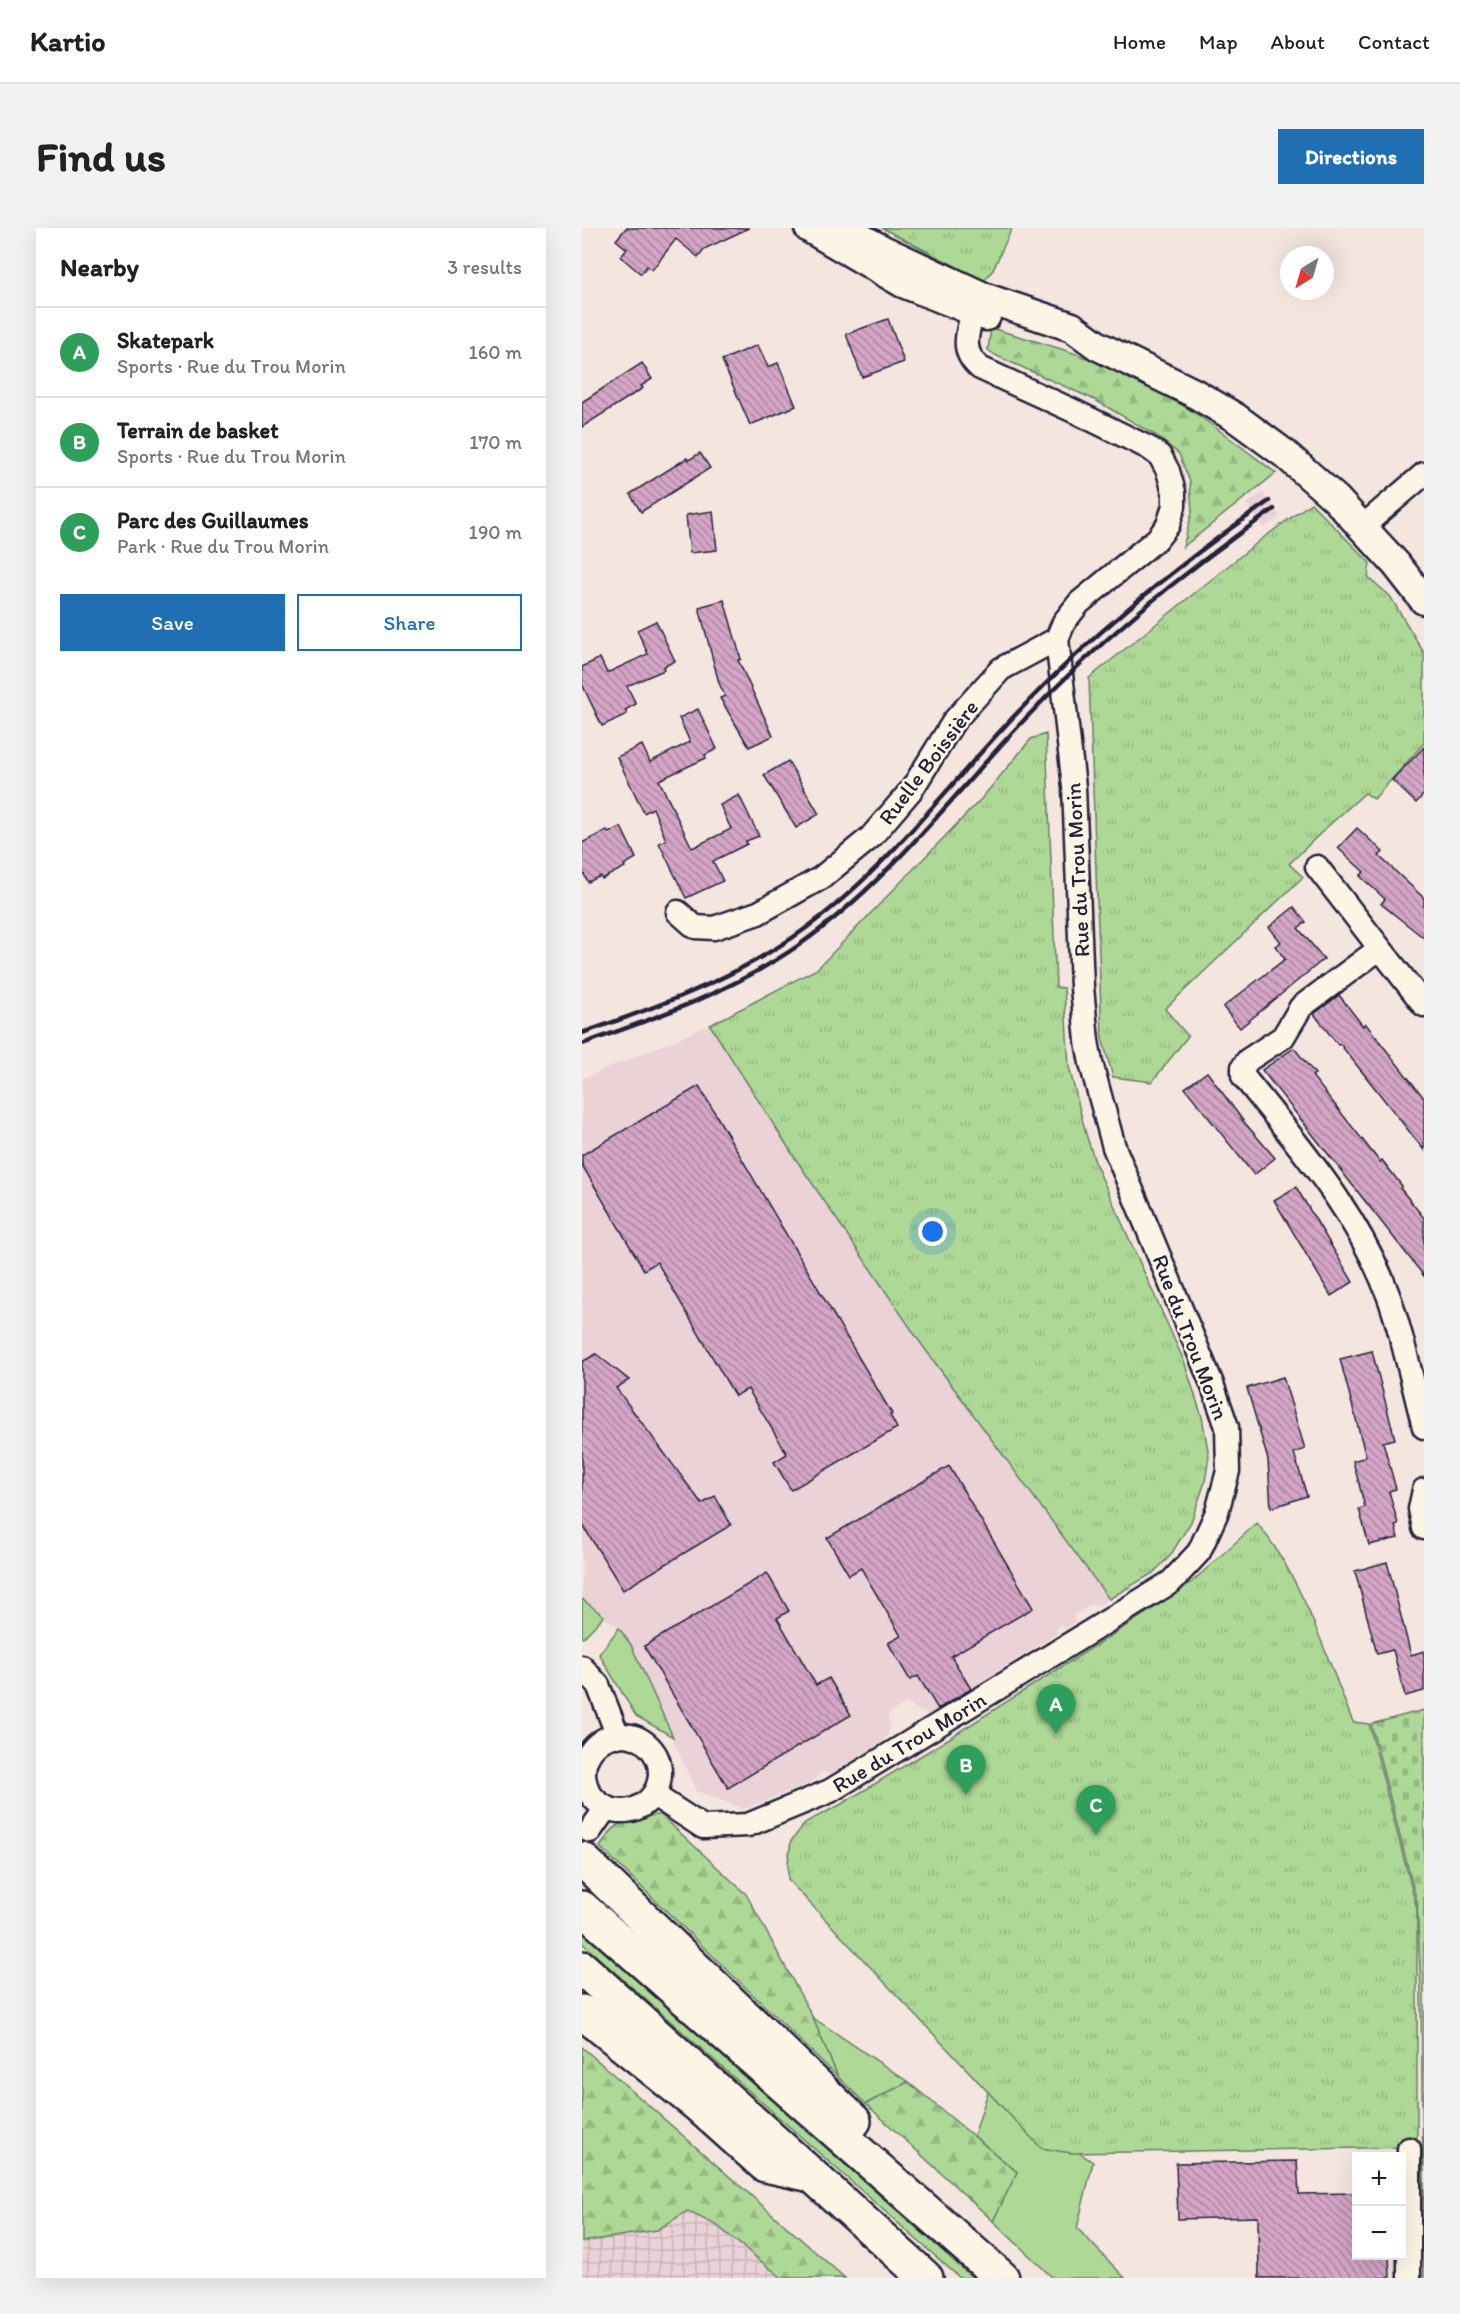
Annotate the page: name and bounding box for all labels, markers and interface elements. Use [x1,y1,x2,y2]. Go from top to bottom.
text: Kartio [30,24,105,58]
text: Home [1113,29,1166,54]
text: Map [1199,29,1238,54]
text: About [1271,29,1325,54]
text: Contact [1358,29,1430,54]
button: Directions [1278,129,1424,184]
text: Find us [36,131,166,182]
north arrow [1280,246,1334,300]
text: Nearby [60,251,139,283]
text: 3 results [447,255,522,279]
text: Skatepark [117,327,214,354]
text: A [73,340,86,364]
text: 160 m [469,340,522,364]
text: Sports · Rue du Trou Morin [117,354,346,378]
text: Terrain de basket [117,417,278,444]
text: B [73,430,86,454]
text: 170 m [469,430,522,454]
text: Sports · Rue du Trou Morin [117,444,346,468]
text: Parc des Guillaumes [117,507,309,534]
text: C [73,520,86,544]
text: 190 m [469,520,522,544]
text: Park · Rue du Trou Morin [117,534,329,558]
button: Save [60,594,285,651]
button: Share [297,594,522,651]
street label: Ruelle Boissière [873,694,984,830]
street label: Rue du Trou Morin [1059,781,1096,958]
your location [918,1217,947,1246]
street label: Rue du Trou Morin [1147,1251,1235,1424]
pin: A [1036,1684,1076,1734]
street label: Rue du Trou Morin [827,1686,992,1799]
pin: B [946,1746,986,1795]
pin: C [1076,1786,1116,1835]
map controls [1352,2152,1406,2260]
button: + [1352,2152,1406,2206]
button: − [1352,2206,1406,2260]

